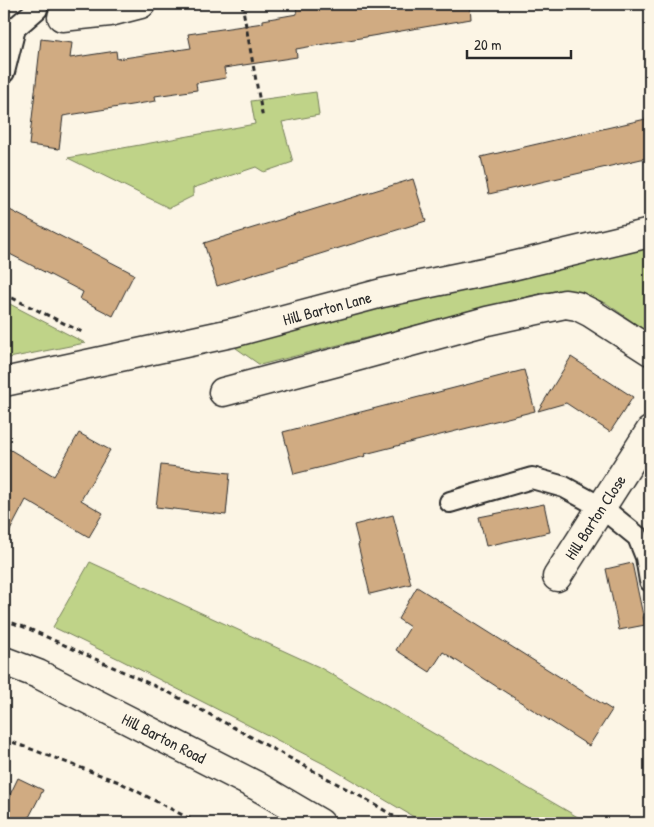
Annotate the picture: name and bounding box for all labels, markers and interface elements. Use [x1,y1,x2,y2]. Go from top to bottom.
scale bar [467,28,570,60]
text: 20 m [474,34,501,55]
street label: Hill Barton Lane [280,285,374,330]
street label: Hill Barton Close [559,470,631,564]
street label: Hill Barton Road [118,707,210,769]

